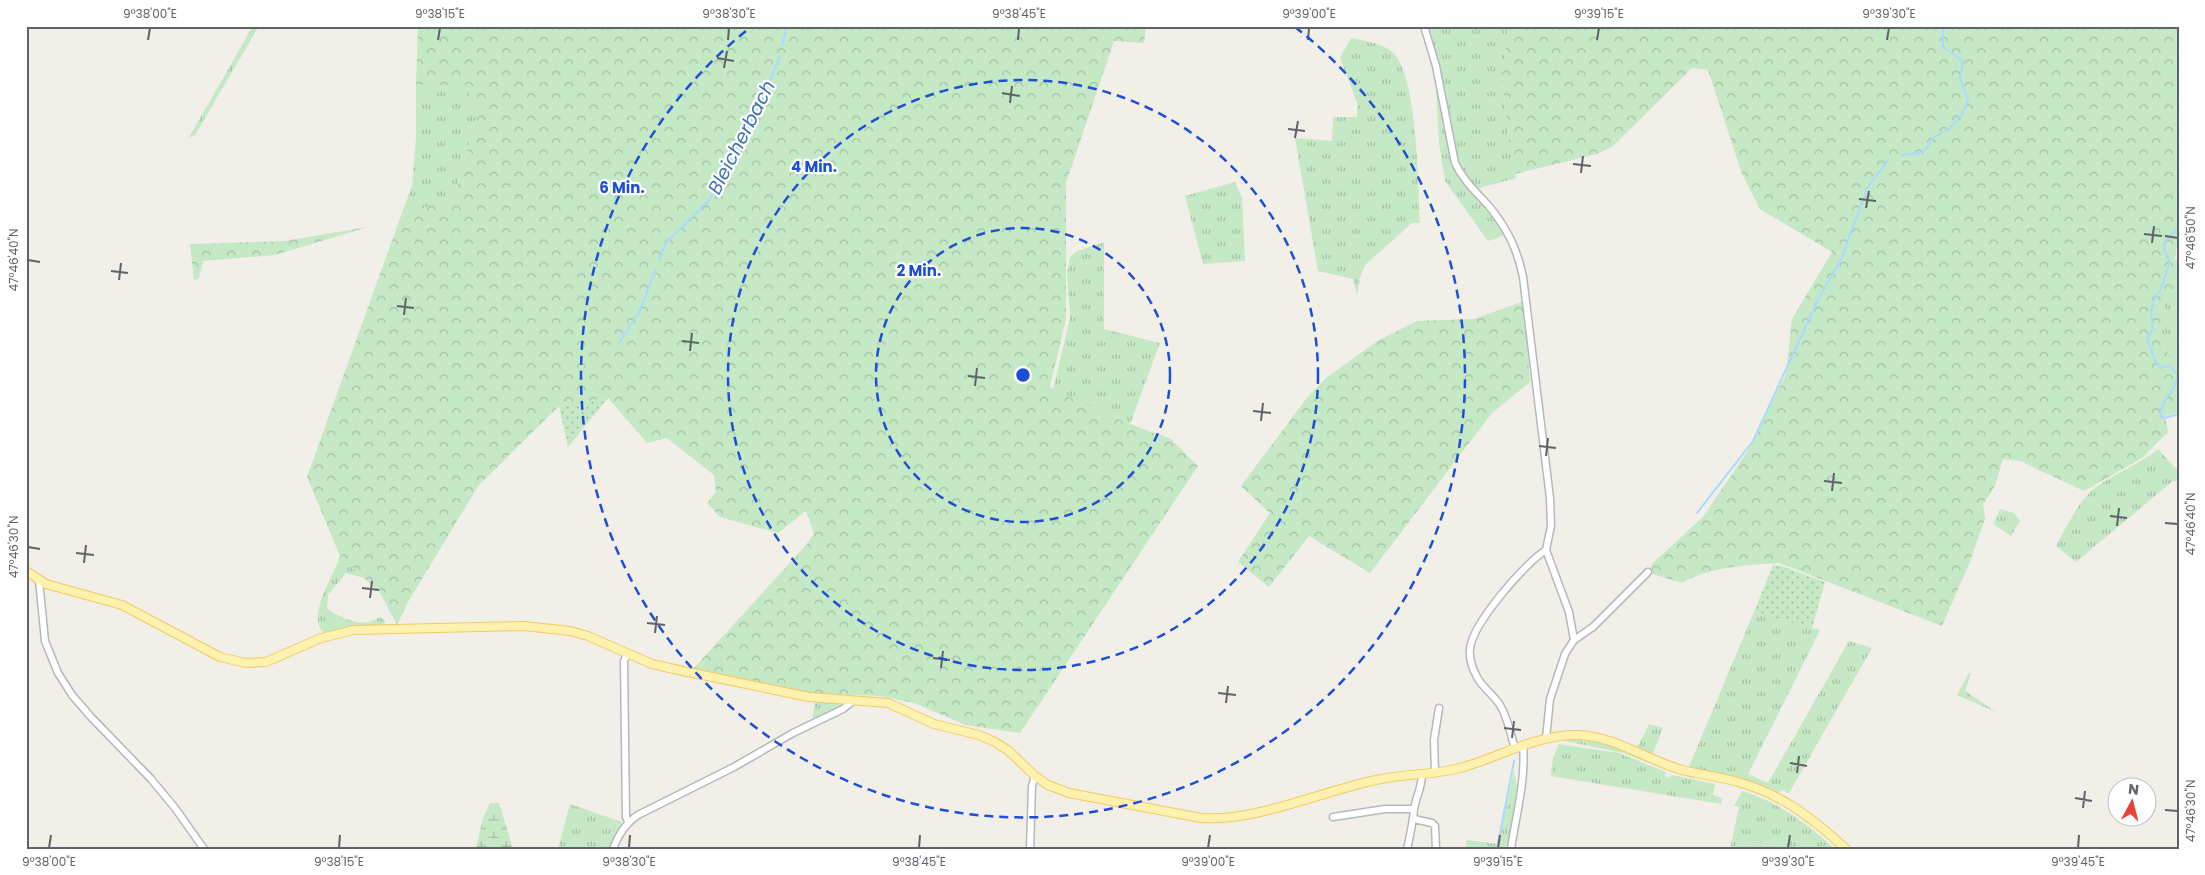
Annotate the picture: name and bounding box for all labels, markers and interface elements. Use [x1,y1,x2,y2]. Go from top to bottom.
text: 9°38'00"E [123,5,177,22]
text: 9°38'15"E [415,5,465,22]
text: 9°38'30"E [702,5,756,22]
text: 9°38'45"E [992,5,1046,22]
text: 9°39'00"E [1282,5,1336,22]
text: 9°39'15"E [1574,5,1624,22]
text: 9°39'30"E [1862,5,1916,22]
water label: Bleicherbach [701,76,782,199]
text: 4 Min. [791,156,837,177]
text: 6 Min. [599,177,645,198]
text: 47°46'50"N [2182,206,2199,270]
text: 47°46'40"N [5,228,22,292]
text: 2 Min. [897,260,941,281]
centre of rings [1014,366,1032,384]
text: 47°46'40"N [2182,492,2199,556]
text: 47°46'30"N [5,516,22,578]
north arrow [2108,778,2158,828]
text: N [2127,779,2140,800]
text: 47°46'30"N [2182,780,2199,842]
text: 9°38'00"E [22,853,76,870]
text: 9°38'15"E [314,853,364,870]
text: 9°38'30"E [602,853,656,870]
text: 9°38'45"E [892,853,946,870]
text: 9°39'00"E [1181,853,1235,870]
text: 9°39'15"E [1473,853,1523,870]
text: 9°39'30"E [1761,853,1815,870]
text: 9°39'45"E [2051,853,2105,870]

